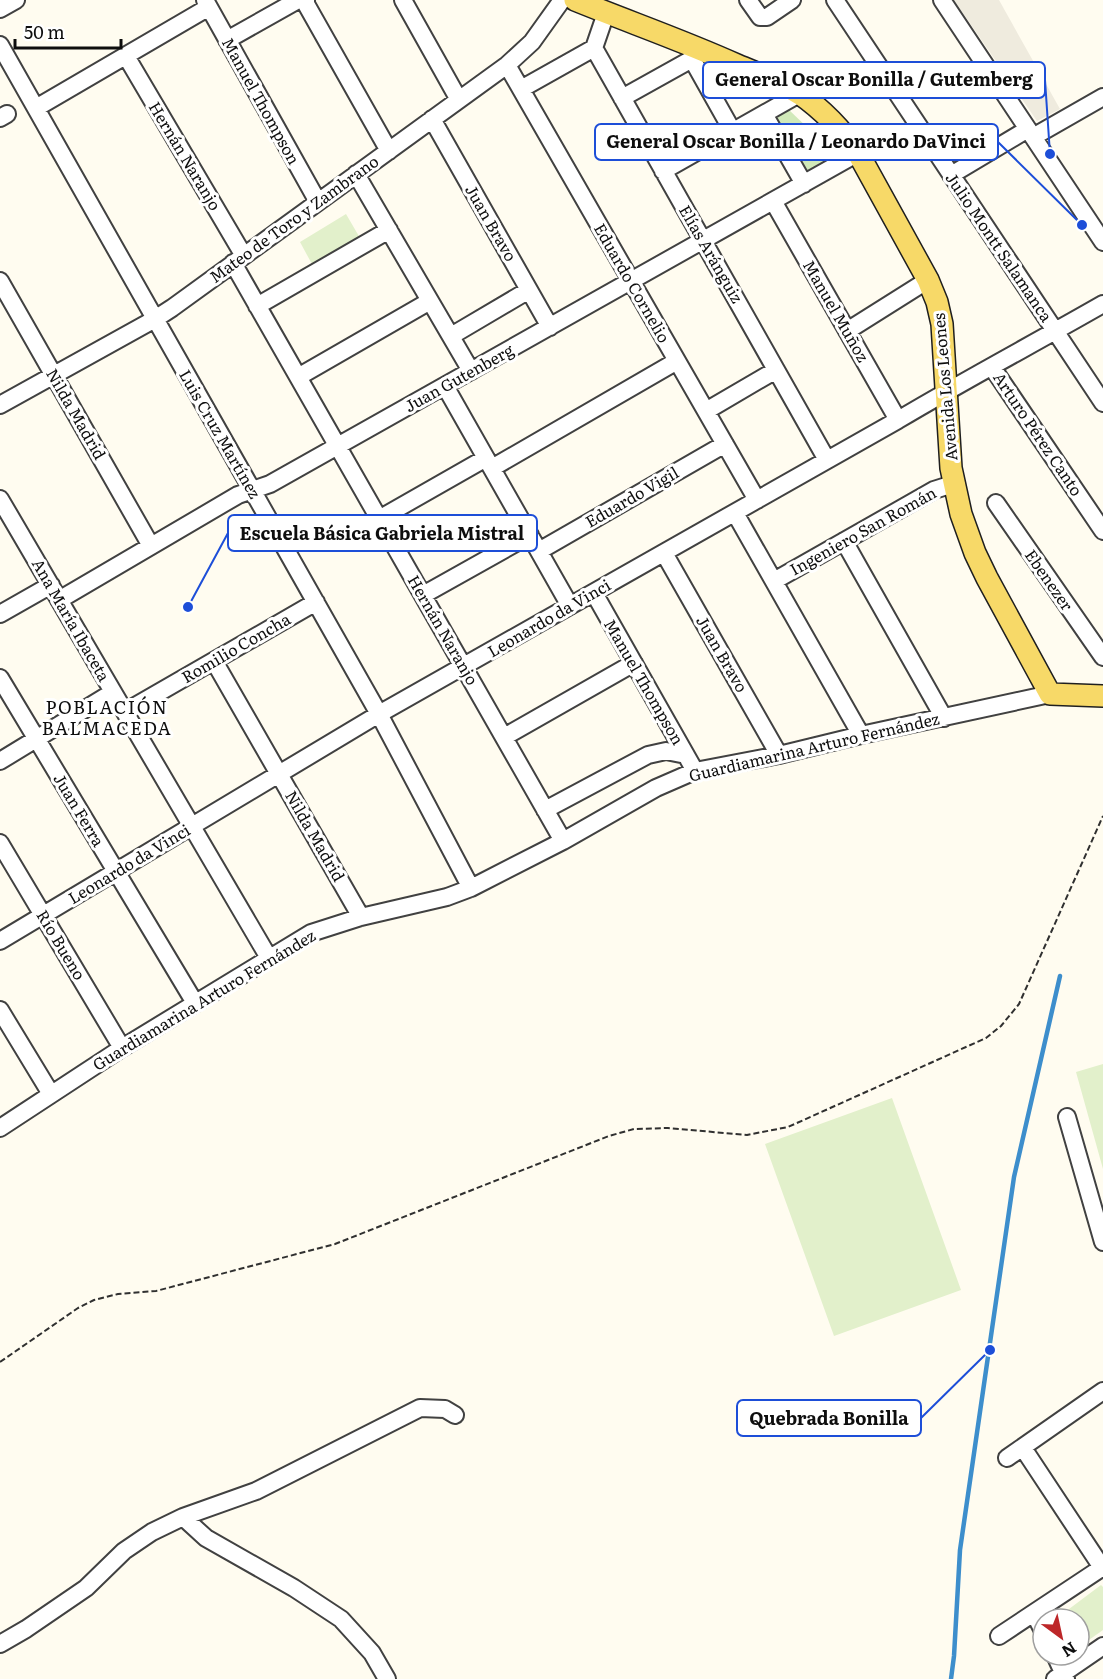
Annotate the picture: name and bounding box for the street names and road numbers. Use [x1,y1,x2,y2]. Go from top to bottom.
street label: Manuel Thompson [217,33,307,169]
street label: Hernán Naranjo [144,96,228,215]
street label: Mateo de Toro y Zambrano [204,149,383,288]
street label: Julio Montt Salamanca [941,167,1059,326]
street label: Juan Bravo [460,180,524,265]
street label: Elías Aránguiz [674,200,750,307]
street label: Eduardo Cornelio [589,218,677,347]
street label: Manuel Muñoz [798,255,876,366]
street label: Avenida Los Leones [926,312,962,462]
street label: Juan Gutenberg [400,337,518,417]
street label: Nilda Madrid [41,363,113,464]
street label: Luis Cruz Martínez [174,364,268,503]
street label: Arturo Pérez Canto [988,367,1089,500]
street label: Eduardo Vigil [580,460,683,533]
street label: Ingeniero San Román [785,480,941,581]
street label: Ebenezer [1020,544,1080,615]
street label: Ana María Ibaceta [27,554,117,686]
street label: Hernán Naranjo [403,570,485,689]
street label: Leonardo da Vinci [482,572,615,662]
street label: Romilio Concha [176,606,295,688]
street label: Juan Bravo [691,611,755,696]
street label: Manuel Thompson [599,614,691,749]
street label: Guardiamarina Arturo Fernández [686,705,942,787]
street label: Juan Ferra [48,768,111,851]
street label: Nilda Madrid [280,785,352,886]
street label: Leonardo da Vinci [63,817,194,909]
street label: Río Bueno [31,905,92,984]
street label: Guardiamarina Arturo Fernández [87,923,320,1075]

